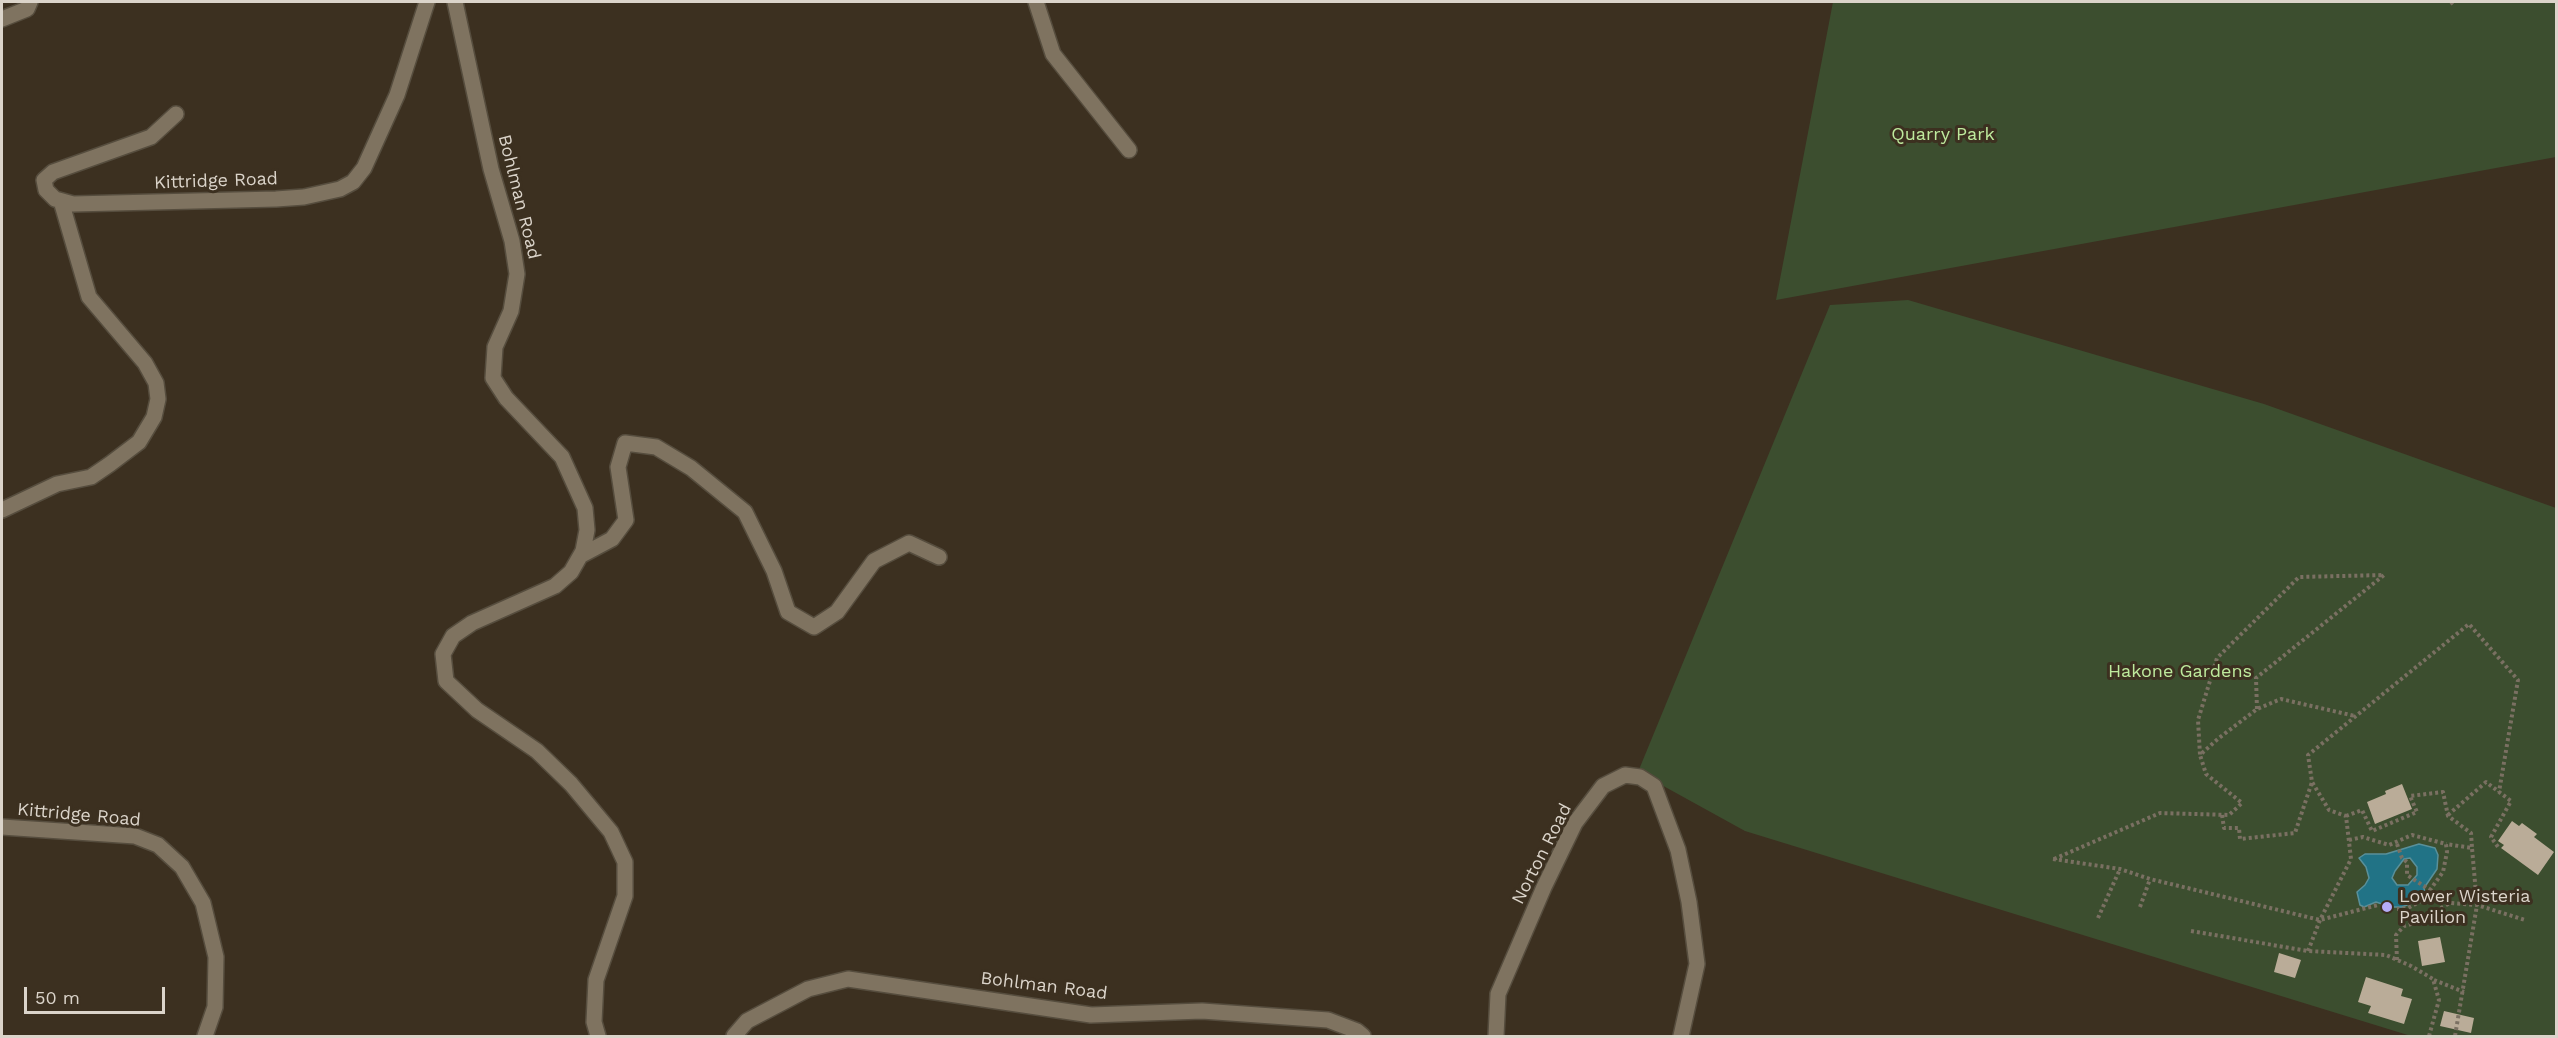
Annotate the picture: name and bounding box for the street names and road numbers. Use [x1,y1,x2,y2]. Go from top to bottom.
street label: Bohlman Road [493,132,545,262]
street label: Kittridge Road [154,168,278,194]
street label: Kittridge Road [16,799,142,831]
street label: Norton Road [1507,800,1577,908]
street label: Bohlman Road [979,967,1109,1005]

